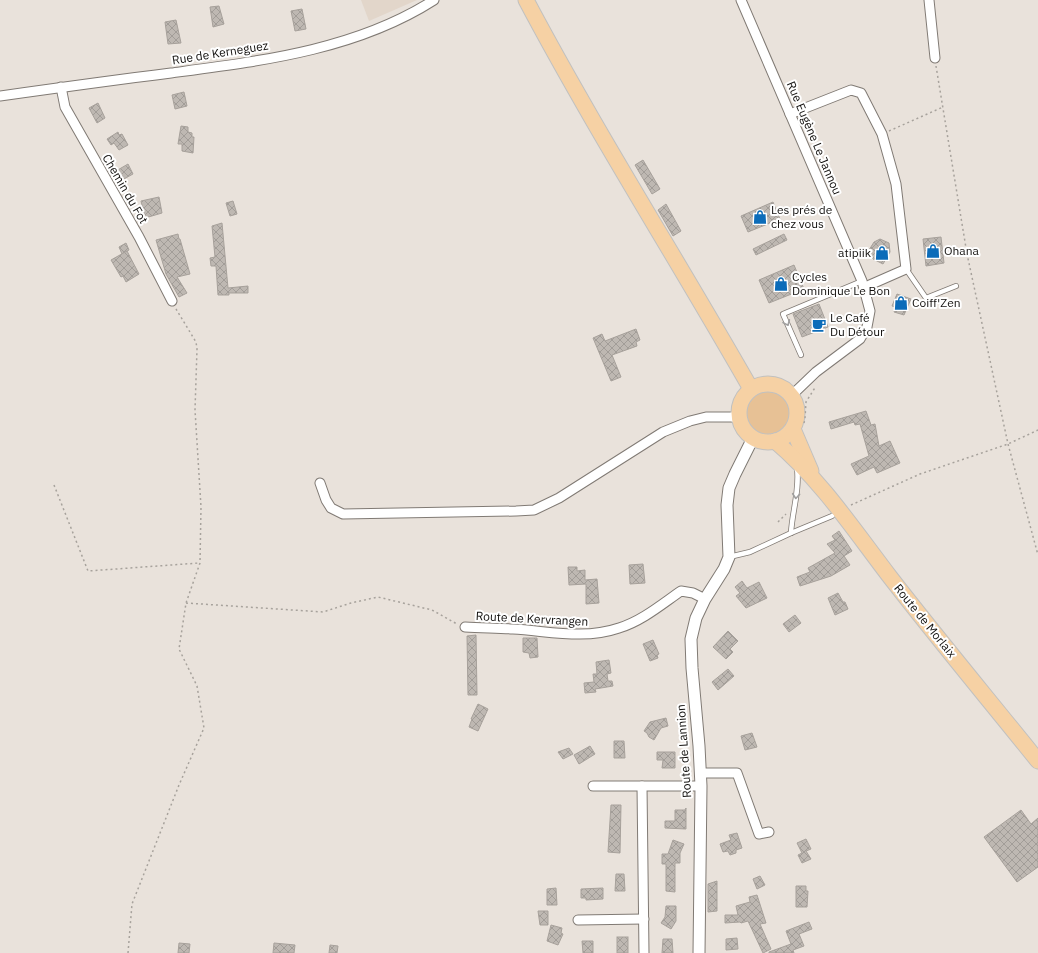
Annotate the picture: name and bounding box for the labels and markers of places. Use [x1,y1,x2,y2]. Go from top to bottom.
place label: Les prés de chez vous [771,202,833,231]
shop icon: Les prés de chez vous [752,209,768,225]
shop icon: Ohana [925,243,941,259]
place label: Ohana [944,243,980,258]
place label: atipiik [838,245,872,260]
shop icon: atipiik [874,245,890,261]
place label: Cycles Dominique Le Bon [792,269,890,298]
shop icon: Cycles Dominique Le Bon [773,276,789,292]
shop icon: Coiff'Zen [893,295,909,311]
place label: Coiff'Zen [912,295,961,310]
place label: Le Café Du Détour [830,310,885,339]
cafe icon: Le Café Du Détour [811,317,827,333]

